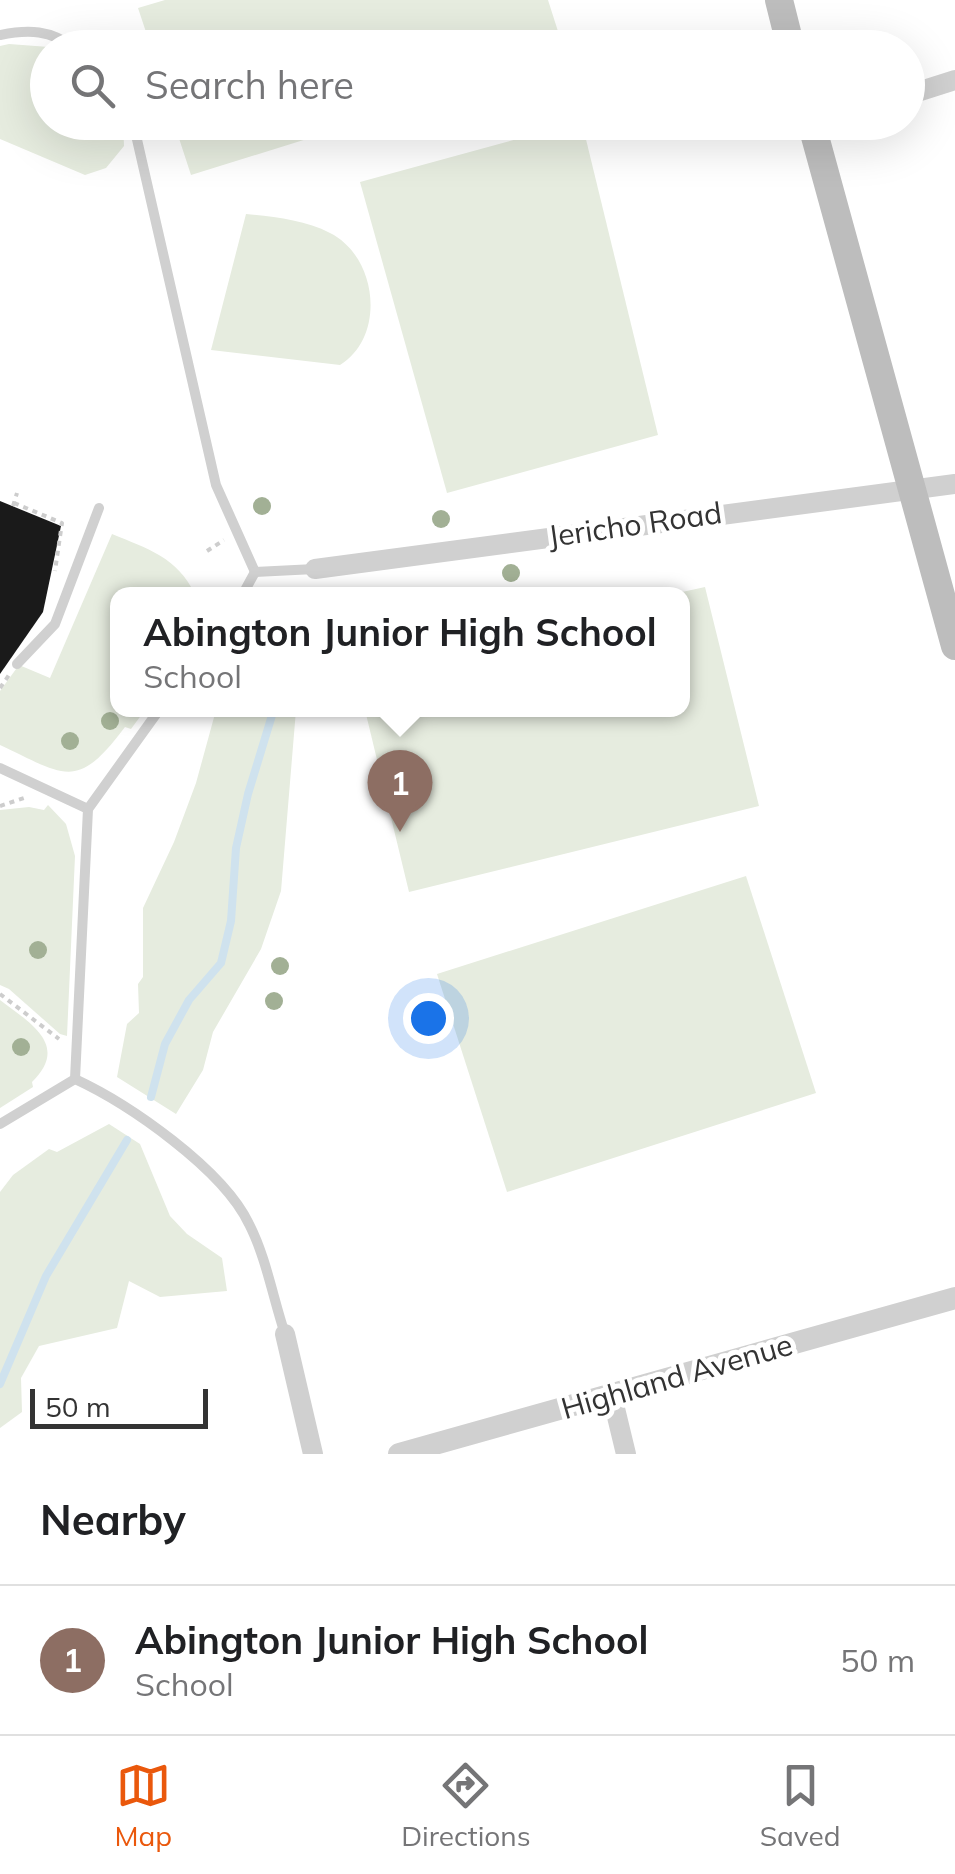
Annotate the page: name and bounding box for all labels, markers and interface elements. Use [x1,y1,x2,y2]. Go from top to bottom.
search box [30,30,925,140]
icon: search [65,58,120,113]
text: Search here [145,61,354,109]
street label: Jericho Road [545,493,724,555]
popup [110,587,690,717]
text: Abington Junior High School [143,608,657,656]
text: School [143,656,242,696]
pin: 1 [368,750,432,832]
your location [403,993,454,1044]
street label: Highland Avenue [557,1325,797,1427]
scale bar [30,1384,208,1428]
text: 50 m [45,1389,111,1424]
text: Nearby [40,1493,186,1546]
text: Abington Junior High School [135,1616,648,1664]
text: 1 [63,1640,82,1680]
text: 50 m [840,1640,915,1680]
text: School [135,1664,234,1704]
tab: Map [115,1758,172,1853]
tab: Directions [401,1758,531,1853]
tab: Saved [760,1758,840,1853]

